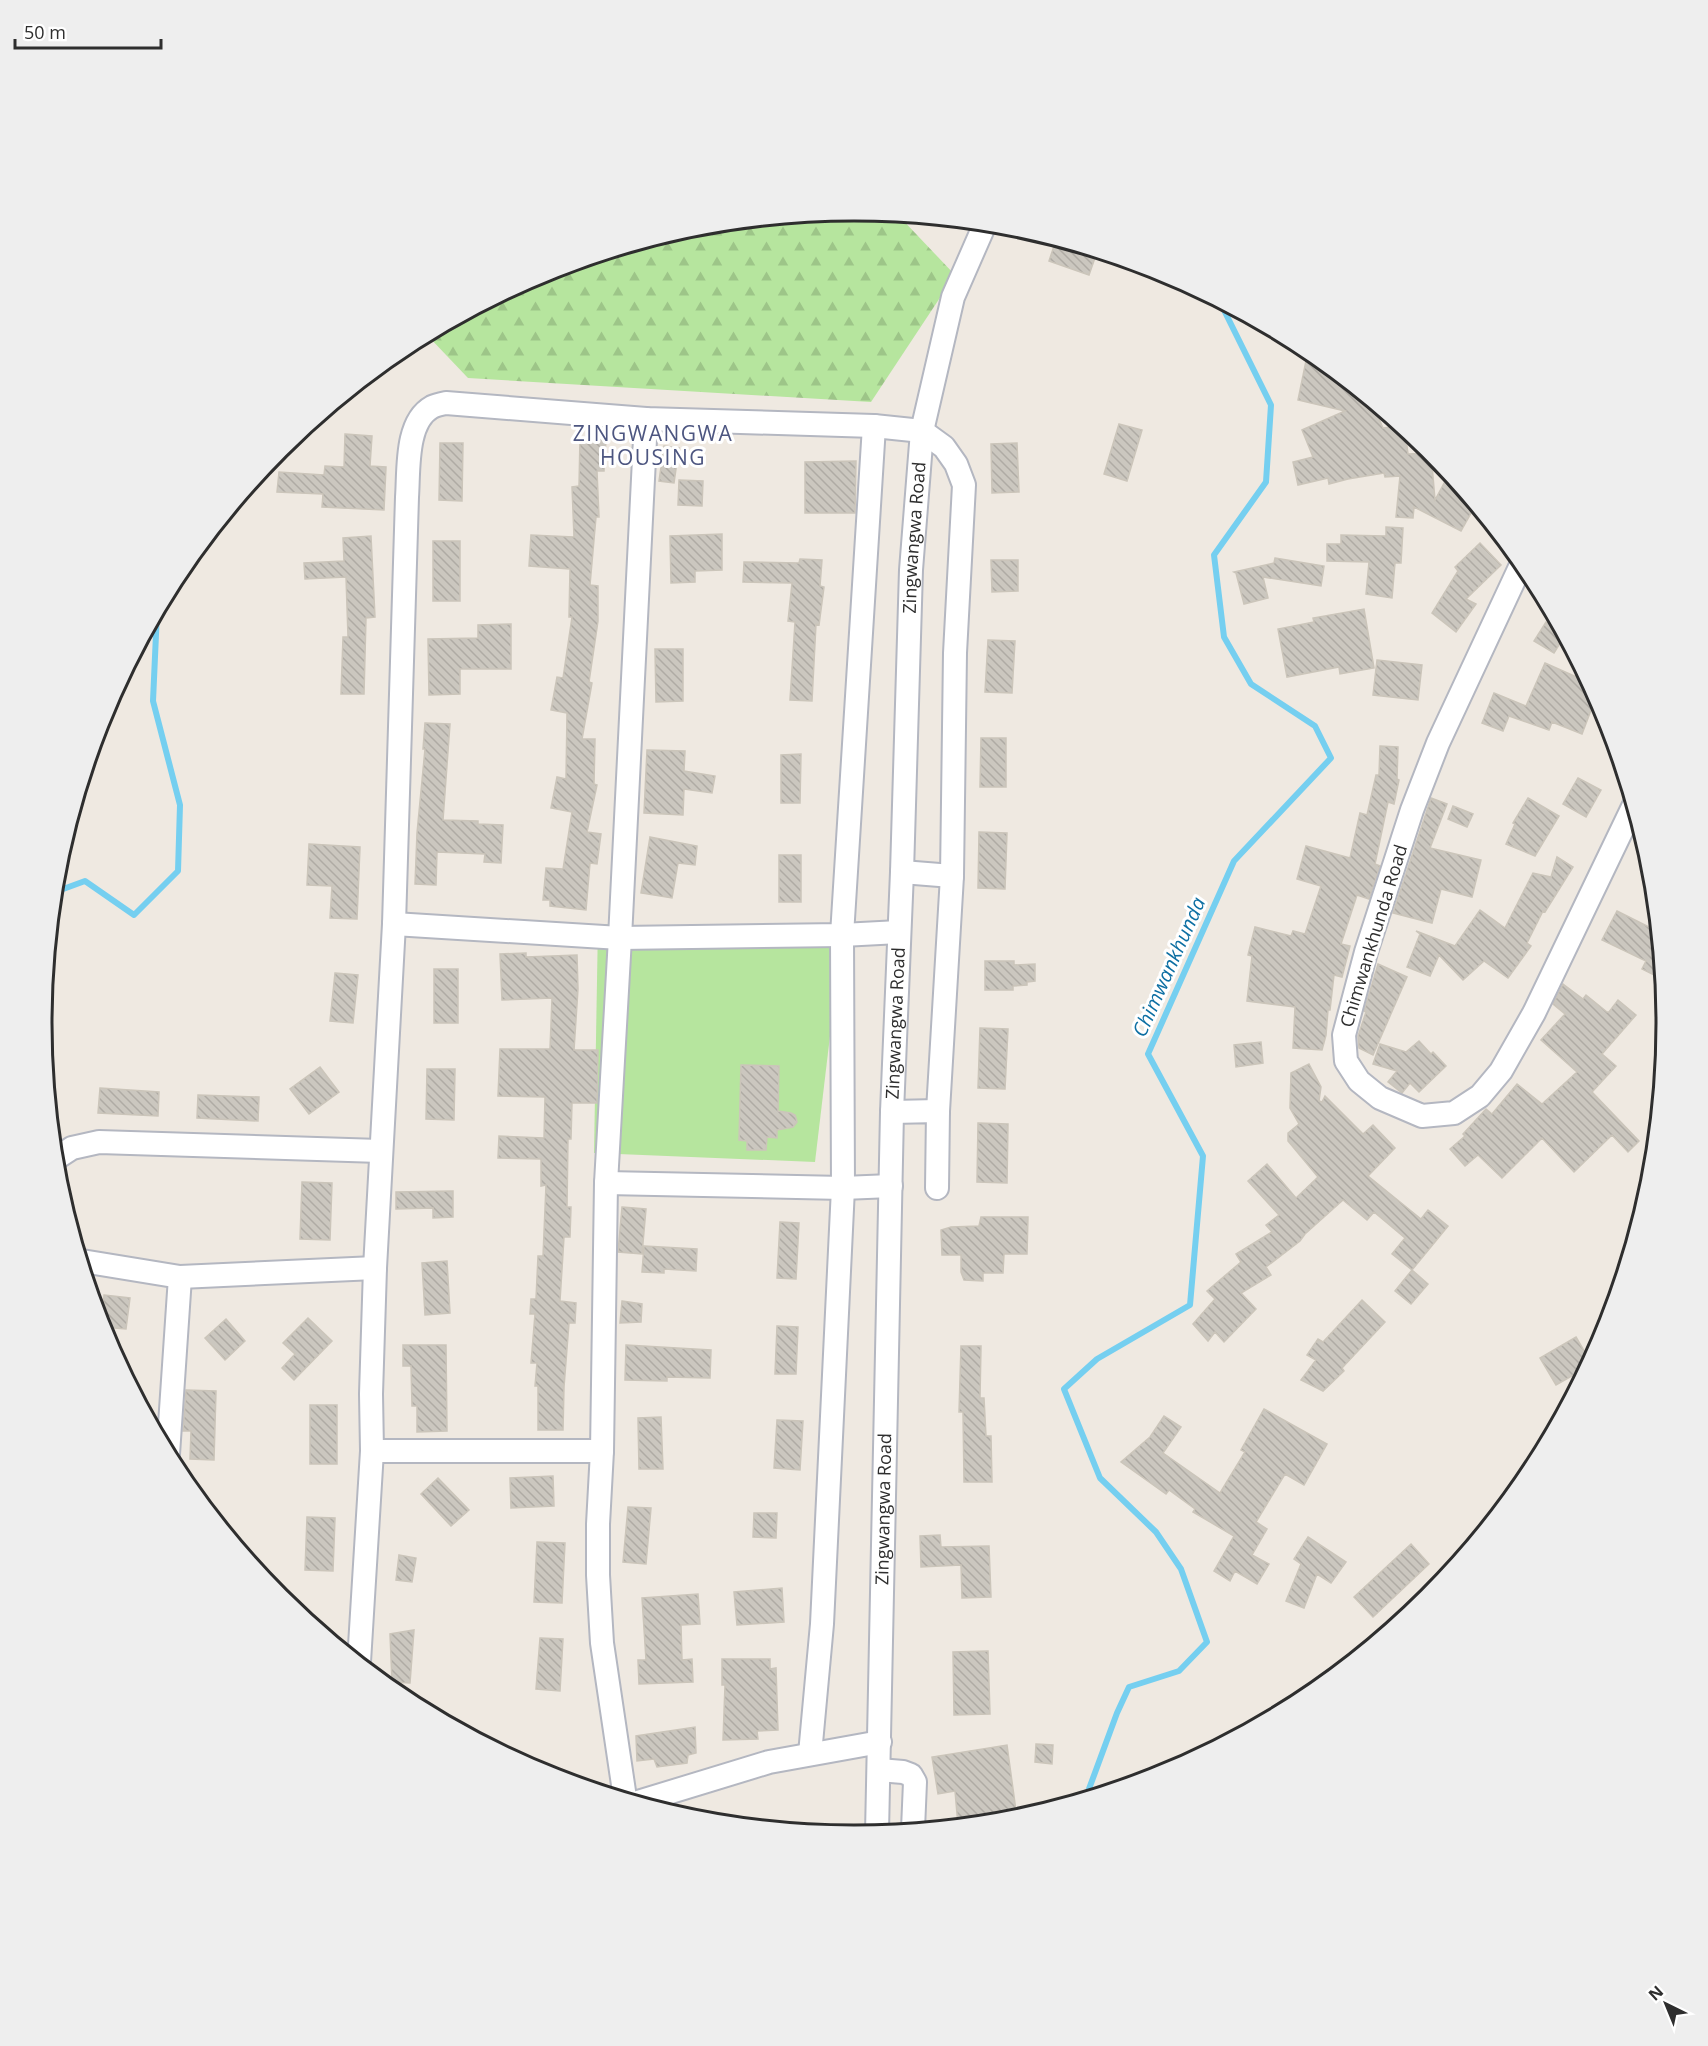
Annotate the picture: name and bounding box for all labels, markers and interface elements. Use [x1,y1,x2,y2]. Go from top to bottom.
scale bar [15,12,160,50]
text: 50 m [24,20,66,44]
district label: ZINGWANGWA HOUSING [573,419,733,471]
street label: Zingwangwa Road [897,461,931,614]
street label: Chimwankhunda Road [1334,841,1412,1030]
water label: Chimwankhunda [1126,893,1211,1041]
street label: Zingwangwa Road [880,947,910,1100]
street label: Zingwangwa Road [869,1433,896,1585]
north arrow [1636,1974,1696,2034]
text: N [1644,1981,1668,2006]

